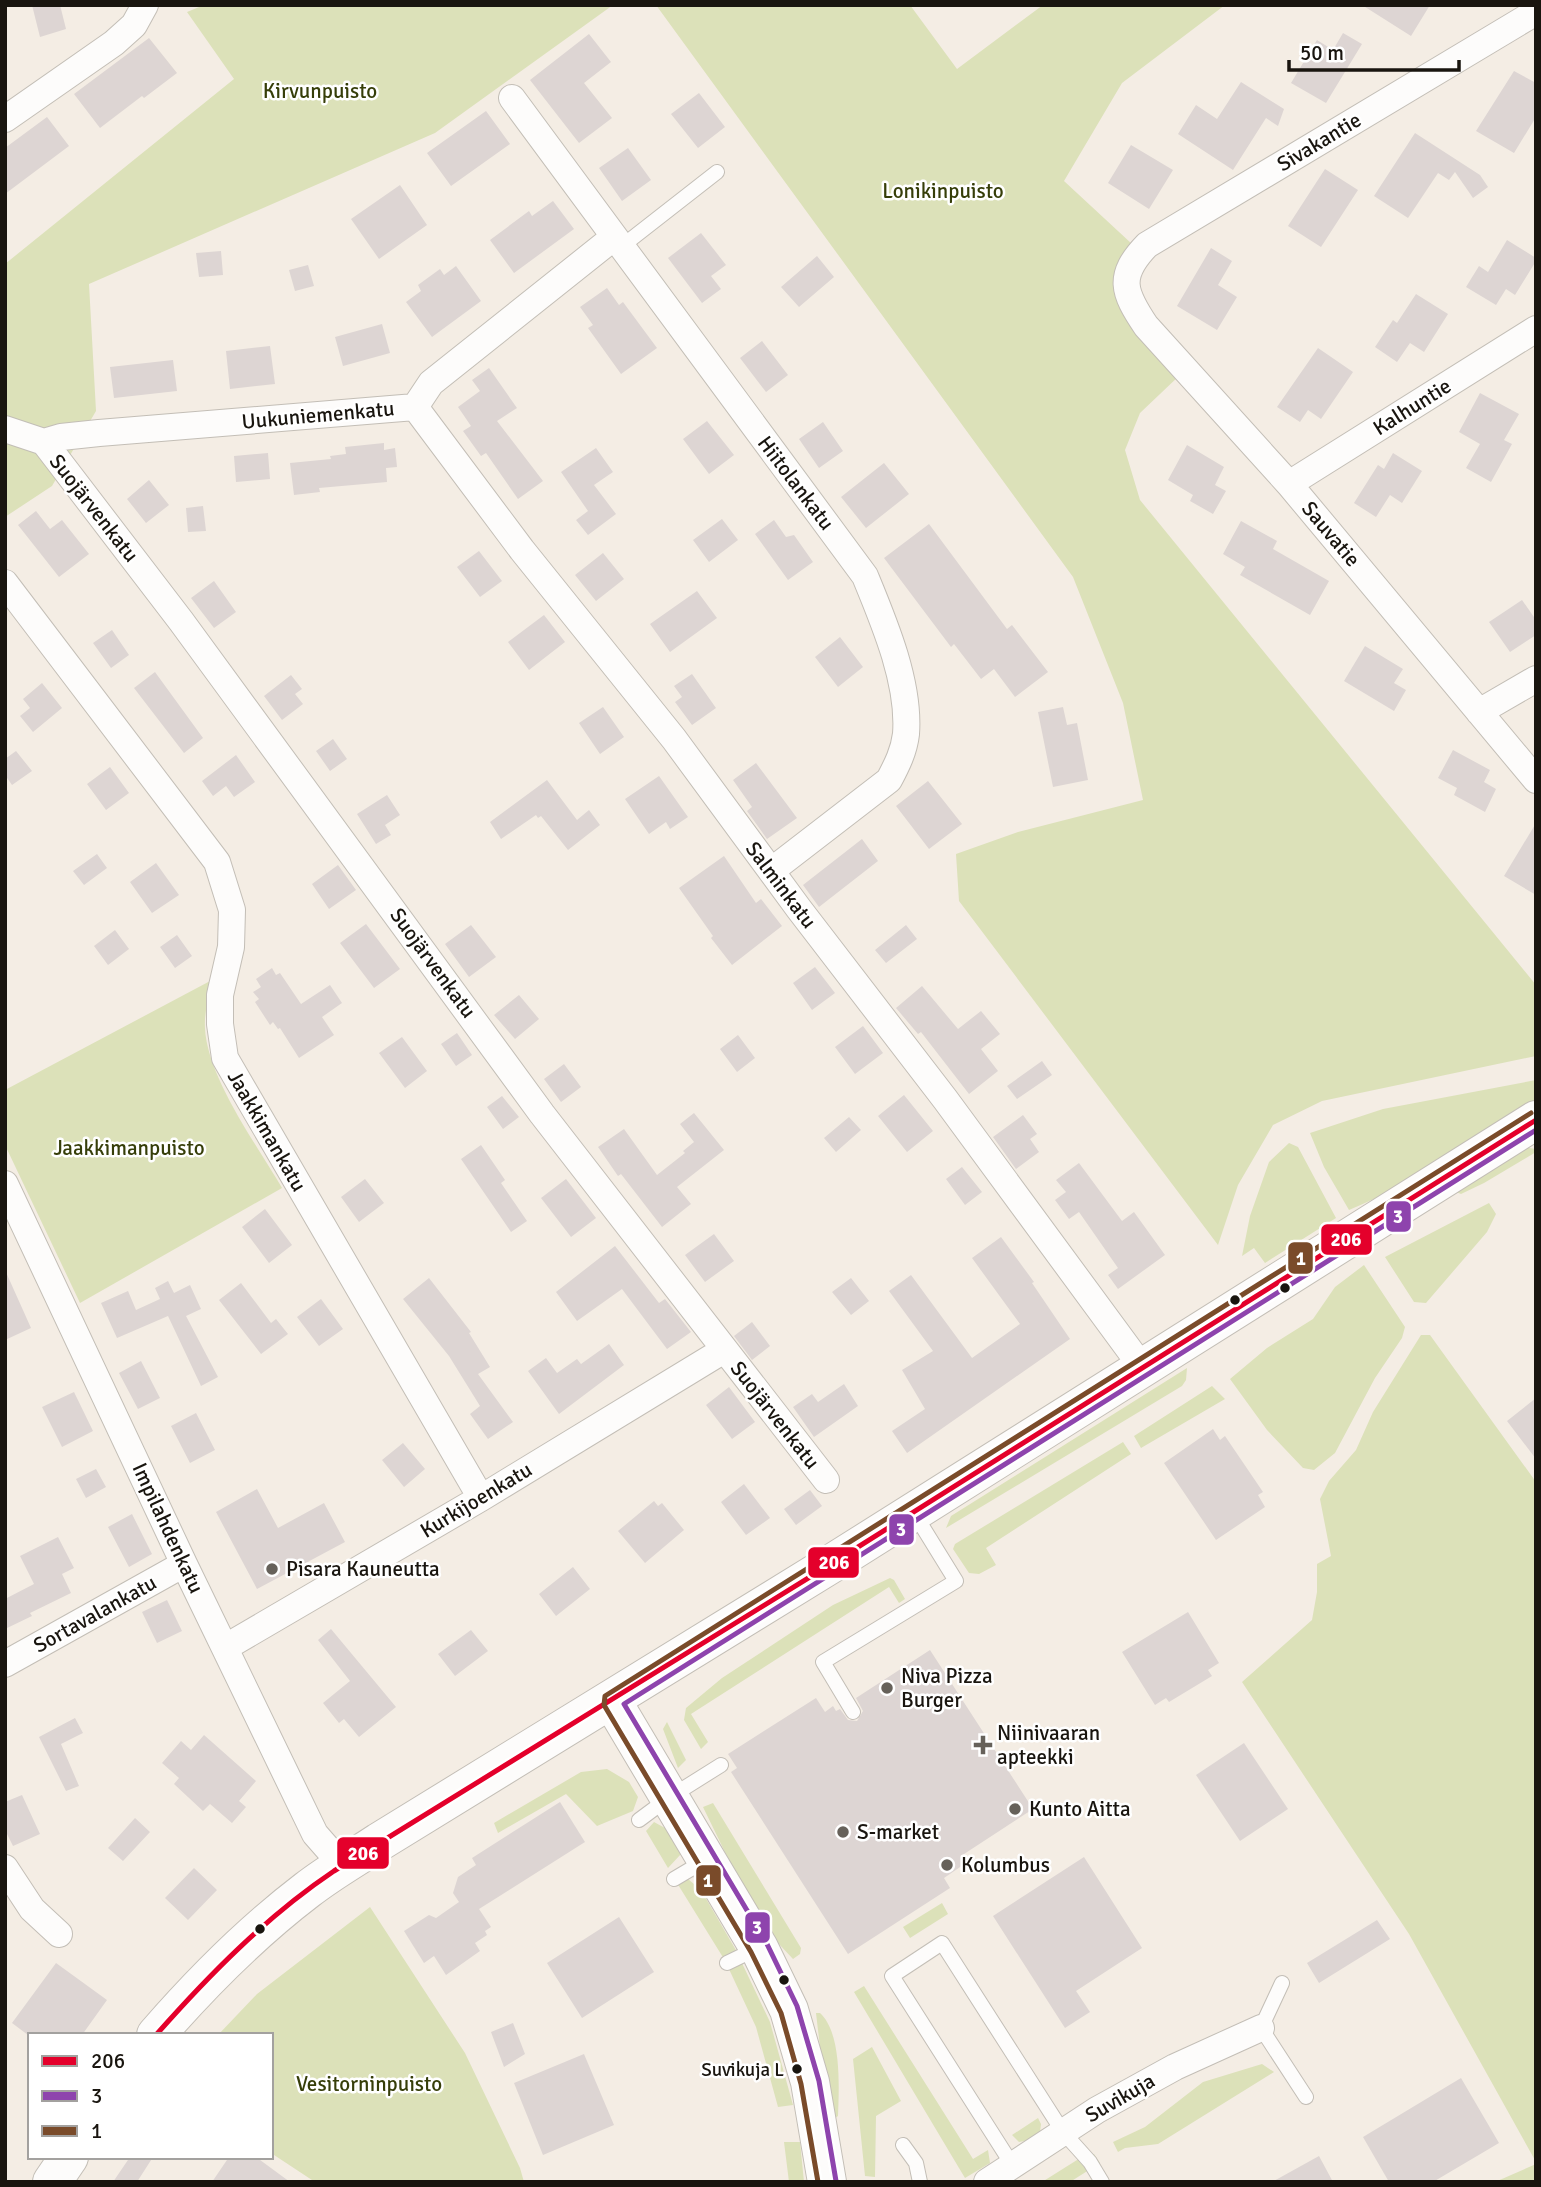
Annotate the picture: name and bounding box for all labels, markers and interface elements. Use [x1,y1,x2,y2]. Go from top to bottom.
scale bar [1289,28,1459,72]
text: 50 m [1300,40,1344,66]
park label: Kirvunpuisto [263,78,377,104]
street label: Sivakantie [1272,107,1366,177]
park label: Lonikinpuisto [882,178,1004,204]
street label: Kalhuntie [1368,373,1456,441]
street label: Uukuniemenkatu [240,395,396,435]
street label: Hiitolankatu [752,431,840,535]
street label: Suojärvenkatu [44,449,144,567]
street label: Sauvatie [1296,496,1366,572]
street label: Salminkatu [740,836,822,934]
street label: Suojärvenkatu [384,903,482,1023]
street label: Jaakkimankatu [222,1066,312,1196]
park label: Jaakkimanpuisto [53,1135,205,1161]
line badge: 3 [1385,1200,1412,1233]
text: 3 [1393,1205,1403,1229]
line badge: 206 [1320,1223,1373,1256]
text: 206 [1331,1228,1361,1252]
line badge: 1 [1287,1241,1314,1275]
text: 1 [1296,1247,1306,1271]
unlabelled marker [1278,1281,1292,1295]
unlabelled marker [1228,1293,1242,1307]
street label: Suojärvenkatu [725,1356,825,1474]
street label: Kurkijoenkatu [415,1456,537,1544]
street label: Impilahdenkatu [126,1459,210,1597]
line badge: 3 [888,1513,915,1546]
text: 3 [896,1518,906,1542]
line badge: 206 [807,1546,860,1579]
text: 206 [819,1551,849,1575]
place label: Pisara Kauneutta [286,1556,440,1582]
marker: Pisara Kauneutta [264,1561,280,1577]
street label: Sortavalankatu [29,1569,161,1659]
place label: Niva Pizza Burger [901,1663,993,1713]
marker: Niva Pizza Burger [879,1680,895,1696]
place label: Niinivaaran apteekki [997,1720,1100,1770]
marker: Niinivaaran apteekki [975,1737,991,1753]
place label: Kunto Aitta [1029,1796,1131,1822]
marker: Kunto Aitta [1007,1801,1023,1817]
place label: S-market [857,1819,939,1845]
marker: S-market [835,1824,851,1840]
line badge: 206 [336,1836,390,1870]
text: 206 [348,1842,378,1866]
place label: Kolumbus [961,1852,1050,1878]
marker: Kolumbus [939,1857,955,1873]
line badge: 1 [695,1864,722,1897]
text: 1 [703,1869,713,1893]
line badge: 3 [744,1911,771,1944]
text: 3 [752,1916,762,1940]
unlabelled marker [253,1922,267,1936]
unlabelled marker [777,1973,791,1987]
legend [28,2033,273,2159]
text: 206 [91,2048,125,2074]
place label: Suvikuja L [701,2058,784,2082]
marker: Suvikuja L [790,2062,804,2076]
street label: Suvikuja [1081,2068,1159,2128]
park label: Vesitorninpuisto [296,2071,442,2097]
text: 3 [91,2083,102,2109]
text: 1 [91,2118,102,2144]

